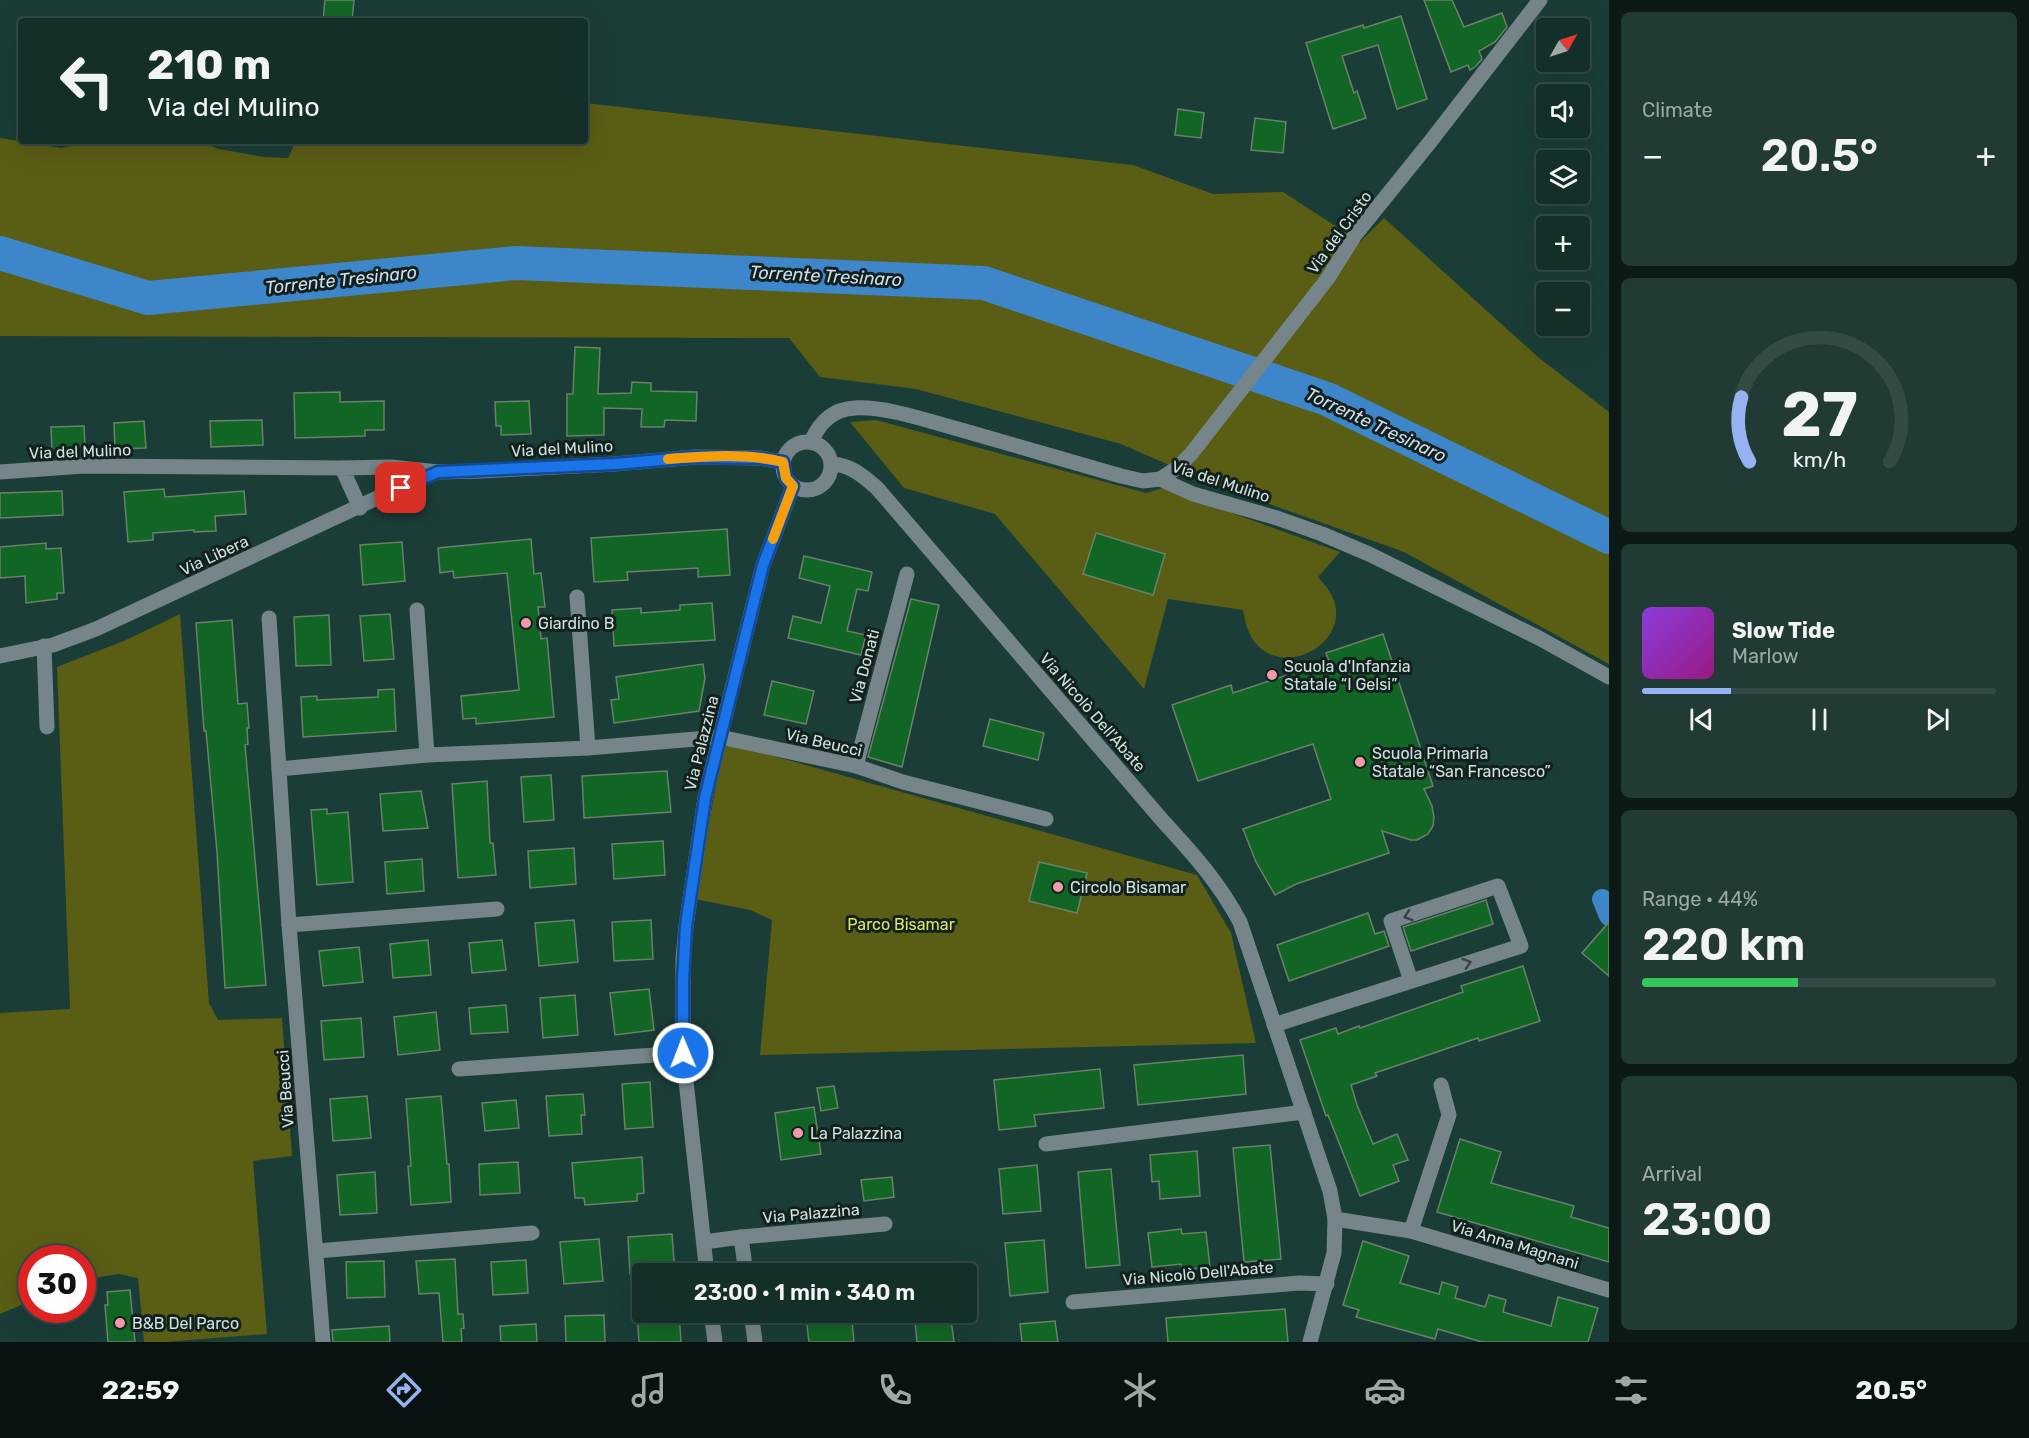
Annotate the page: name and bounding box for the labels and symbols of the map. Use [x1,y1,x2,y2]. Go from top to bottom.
north arrow [1536,18,1590,72]
street label: Via del Cristo [1303,187,1376,277]
water label: Torrente Tresinaro [264,261,418,299]
water label: Torrente Tresinaro [749,261,903,291]
water label: Torrente Tresinaro [1302,383,1450,467]
street label: Via del Mulino [510,436,614,461]
street label: Via del Mulino [29,440,131,463]
street label: Via del Mulino [1169,457,1272,506]
pin [375,462,426,513]
street label: Via Libera [177,531,251,580]
place label: Giardino B [538,614,614,633]
marker: Giardino B [519,616,533,630]
street label: Via Donati [845,627,883,705]
street label: Via Nicolò Dell'Abate [1036,649,1149,776]
place label: Scuola d'Infanzia Statale “I Gelsi” [1284,657,1411,694]
marker: Scuola d'Infanzia Statale “I Gelsi” [1265,668,1279,682]
street label: Via Palazzina [680,694,722,793]
street label: Via Beucci [784,724,864,761]
place label: Scuola Primaria Statale “San Francesco” [1372,744,1551,781]
marker: Scuola Primaria Statale “San Francesco” [1353,755,1367,769]
place label: Circolo Bisamar [1070,878,1186,897]
marker: Circolo Bisamar [1051,880,1065,894]
one-way arrow [1403,908,1414,921]
park label: Parco Bisamar [847,915,955,934]
one-way arrow [1461,958,1472,970]
position arrow [651,1021,715,1085]
street label: Via Beucci [273,1049,298,1128]
place label: La Palazzina [810,1124,902,1143]
marker: La Palazzina [791,1126,805,1140]
street label: Via Palazzina [762,1200,860,1227]
street label: Via Anna Magnani [1449,1216,1581,1273]
speed limit sign: 30 [18,1245,96,1323]
street label: Via Nicolò Dell'Abate [1122,1257,1274,1290]
place label: B&B Del Parco [132,1314,239,1333]
marker: B&B Del Parco [113,1316,127,1330]

